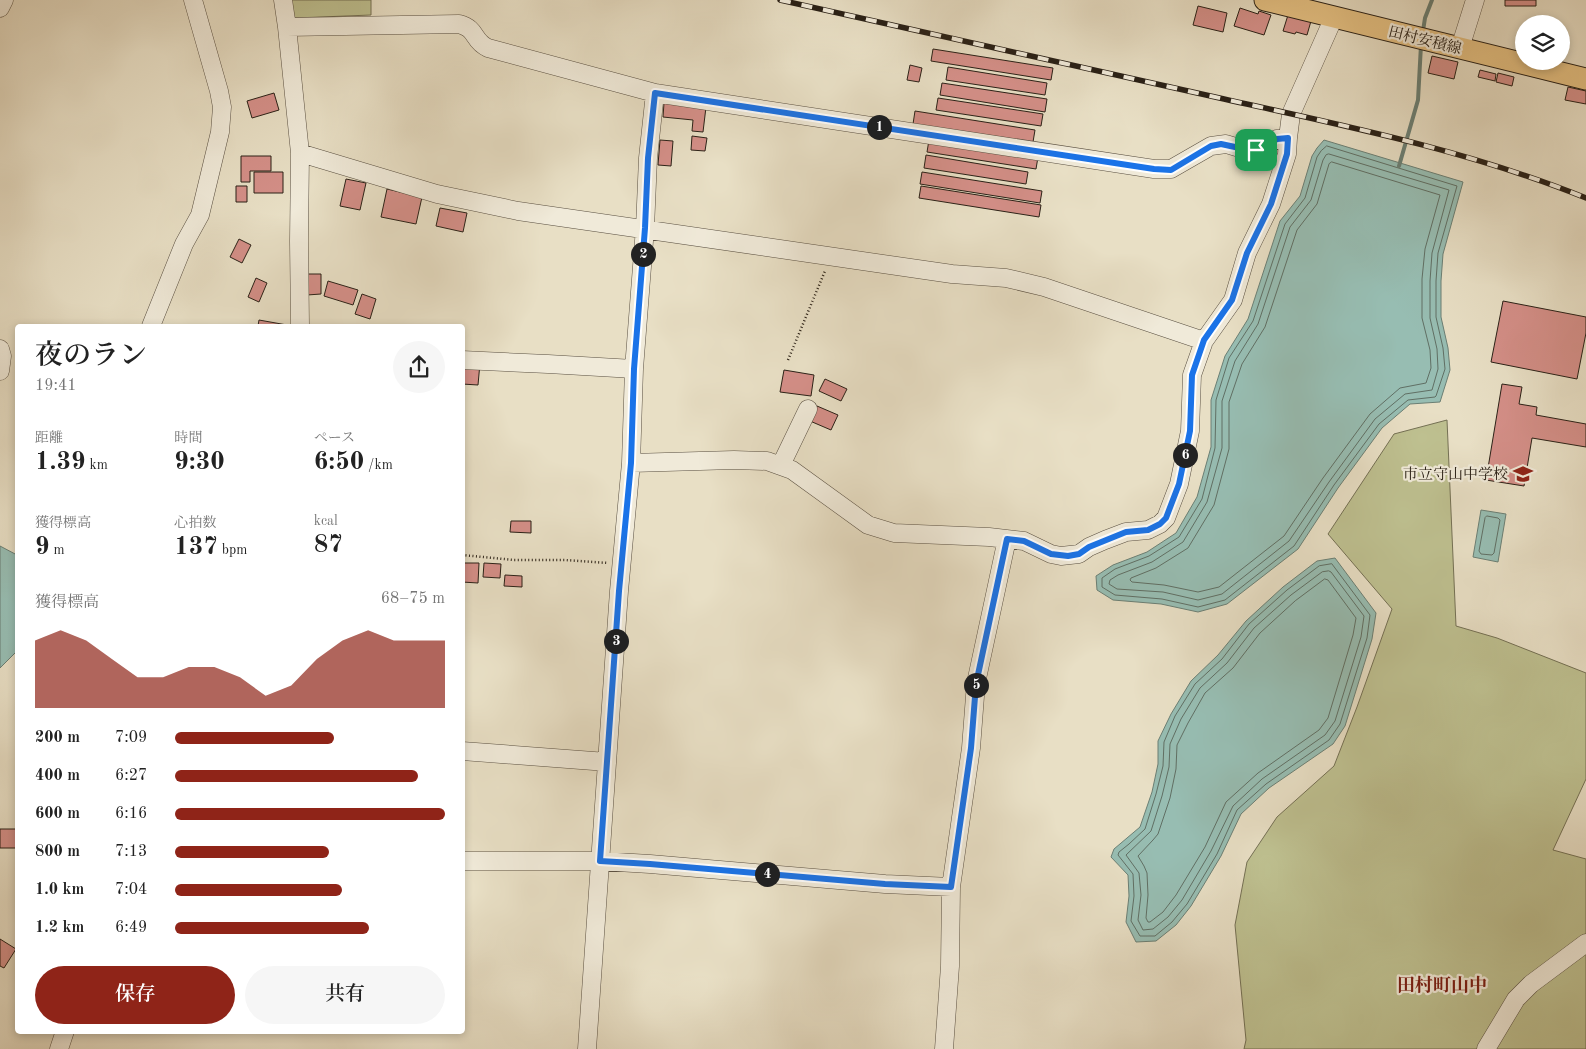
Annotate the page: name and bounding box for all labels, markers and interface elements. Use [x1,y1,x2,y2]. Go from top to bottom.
map controls [1515,15,1570,70]
button: layers [1515,15,1570,70]
street label: 田村安積線 [1386,23,1463,58]
pin: 1 [866,114,892,140]
text: 1 [875,120,884,134]
pin [1235,129,1277,171]
icon: arrive [1242,136,1270,164]
pin: 2 [630,242,656,266]
text: 2 [639,247,648,261]
button: share [393,341,445,393]
text: 夜のラン [35,343,147,371]
text: 19:41 [35,378,77,394]
text: 距離 [35,431,63,445]
text: 時間 [174,431,202,445]
text: ペース [314,431,355,445]
pin: 6 [1172,442,1198,468]
text: 6 [1181,448,1190,462]
text: 1.39 [35,450,86,475]
text: 9:30 [174,450,225,475]
text: 6:50 [314,450,364,475]
text: km [86,458,108,472]
text: /km [364,458,393,472]
school or university icon: 市立守山中学校 [1512,463,1534,485]
place label: 市立守山中学校 [1403,466,1508,483]
text: kcal [314,514,338,528]
text: 獲得標高 [35,516,91,530]
text: 心拍数 [174,516,216,530]
text: 87 [314,533,343,558]
text: 9 [35,535,50,560]
text: 137 [174,535,218,560]
text: m [50,543,65,557]
text: bpm [218,543,247,557]
text: 68–75 m [381,591,445,607]
text: 獲得標高 [35,595,99,611]
pin: 3 [604,628,628,654]
text: 3 [612,634,621,648]
pin: 5 [964,672,988,698]
text: 5 [972,678,981,692]
text: 200 m [35,730,80,746]
text: 7:09 [115,730,147,746]
text: 400 m [35,768,80,784]
text: 6:27 [115,768,147,784]
text: 600 m [35,806,80,822]
text: 6:16 [115,806,147,822]
text: 800 m [35,844,80,860]
text: 7:13 [115,844,147,860]
pin: 4 [754,862,780,886]
text: 4 [763,867,772,881]
text: 1.0 km [35,882,84,898]
text: 7:04 [115,882,147,898]
text: 1.2 km [35,920,84,936]
text: 6:49 [115,920,147,936]
button: 保存 [35,966,235,1024]
button: 共有 [245,966,445,1024]
district label: 田村町山中 [1397,975,1487,995]

